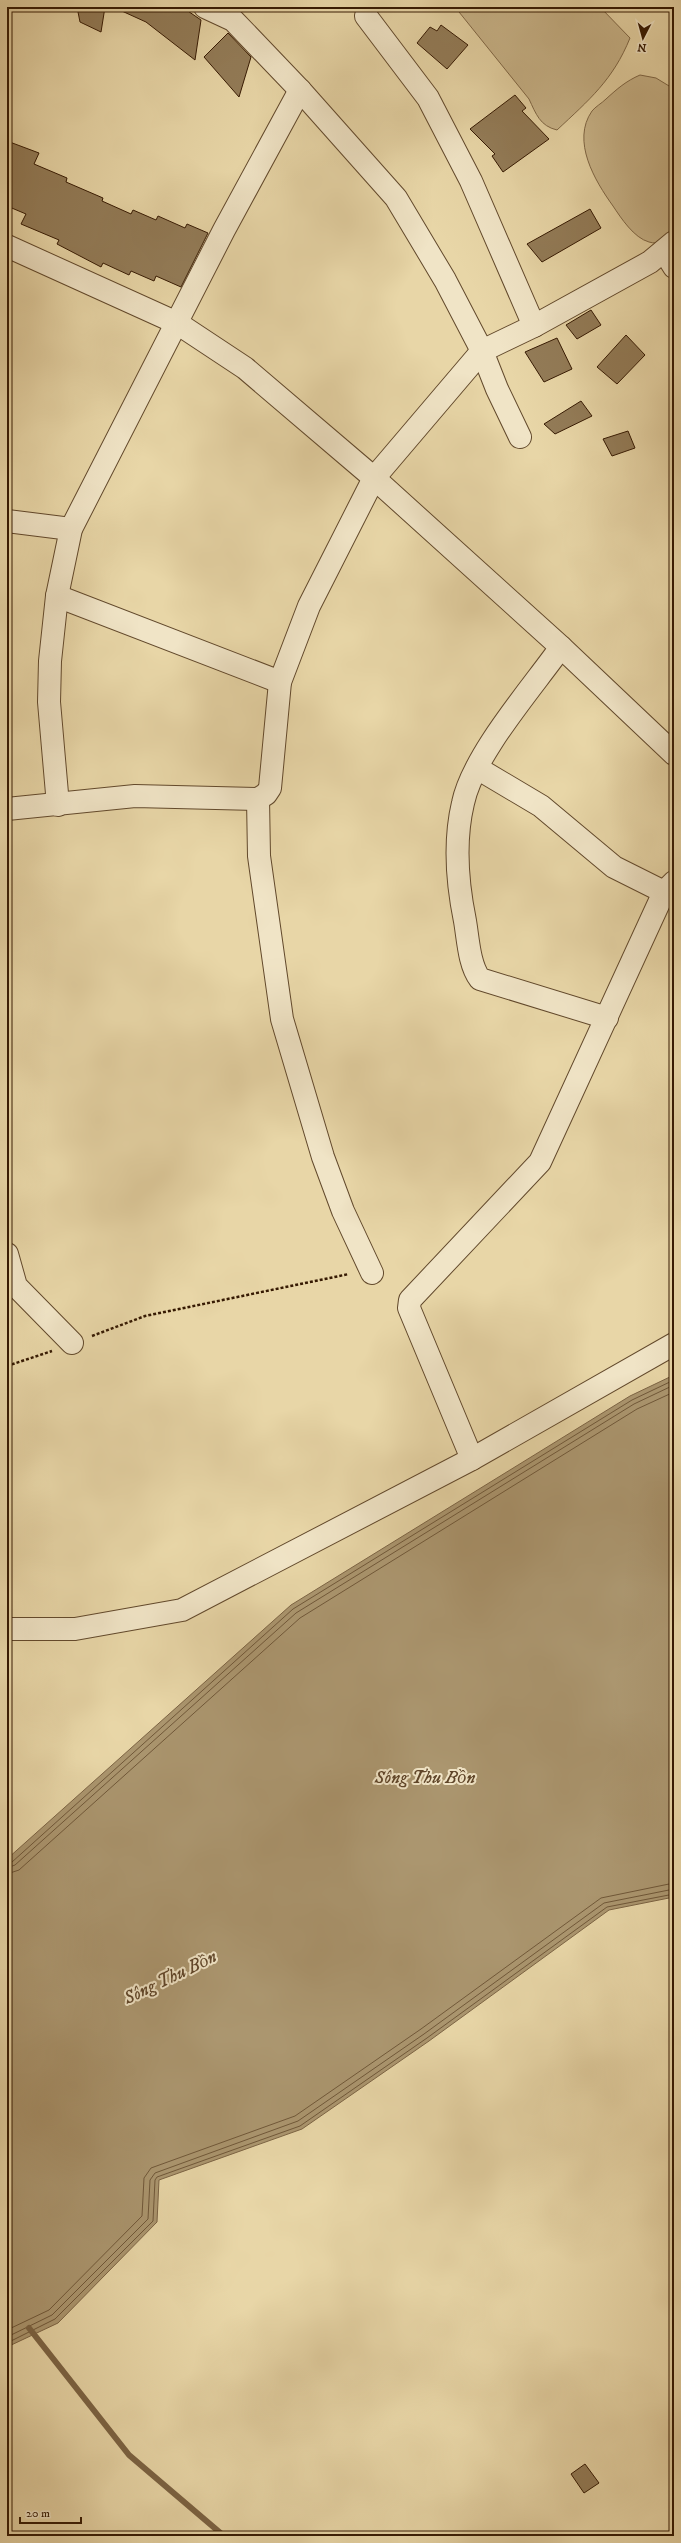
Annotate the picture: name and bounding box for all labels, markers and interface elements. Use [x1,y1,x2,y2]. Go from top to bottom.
north arrow [623,18,663,58]
text: N [637,40,647,54]
water label: Sông Thu Bồn [374,1767,475,1789]
water label: Sông Thu Bồn [119,1946,221,2010]
scale bar [20,2499,81,2525]
text: 20 m [26,2506,50,2521]

